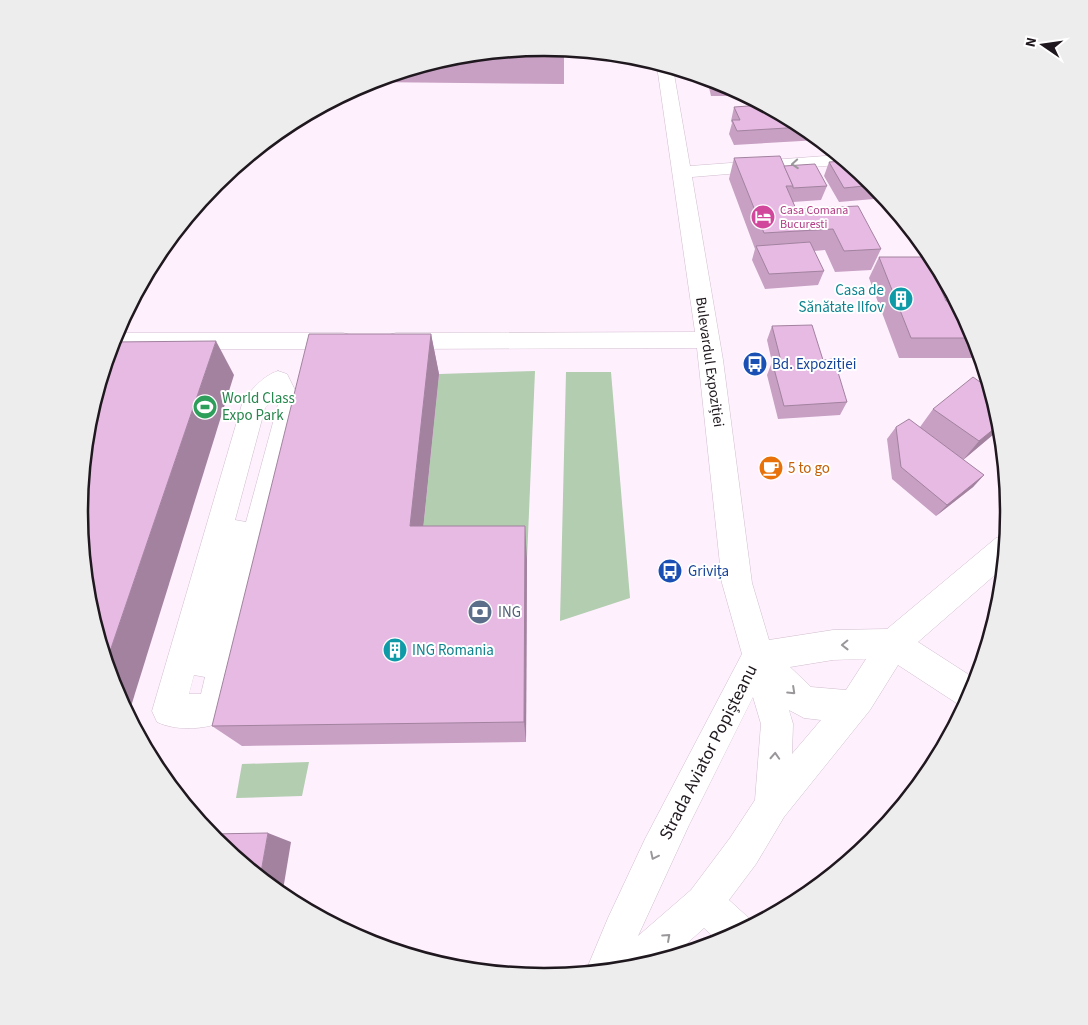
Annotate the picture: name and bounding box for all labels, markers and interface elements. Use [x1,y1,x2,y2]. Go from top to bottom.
north arrow [1018,20,1068,70]
text: N [1021,36,1042,49]
one-way arrow [791,158,799,169]
place label: Casa Comana Bucuresti [780,202,848,233]
hotel icon: Casa Comana Bucuresti [750,204,776,230]
place label: Casa de Sănătate Ilfov [798,280,884,318]
building icon: Casa de Sănătate Ilfov [888,286,914,312]
street label: Bulevardul Expoziției [690,296,729,429]
bus stop icon: Bd. Expoziției [742,351,768,377]
place label: Bd. Expoziției [772,354,856,375]
place label: World Class Expo Park [222,388,295,426]
sports icon: World Class Expo Park [192,394,218,420]
cafe icon: 5 to go [758,455,784,481]
place label: 5 to go [788,458,830,479]
bus stop icon: Grivița [657,558,683,584]
place label: Grivița [688,561,729,582]
bank icon: ING [467,599,493,625]
place label: ING [498,602,521,623]
building icon: ING Romania [382,637,408,663]
one-way arrow [840,639,848,650]
place label: ING Romania [412,640,494,661]
street label: Strada Aviator Popișteanu [653,660,764,844]
one-way arrow [787,685,796,694]
one-way arrow [769,752,780,760]
one-way arrow [650,851,660,860]
one-way arrow [661,933,670,942]

